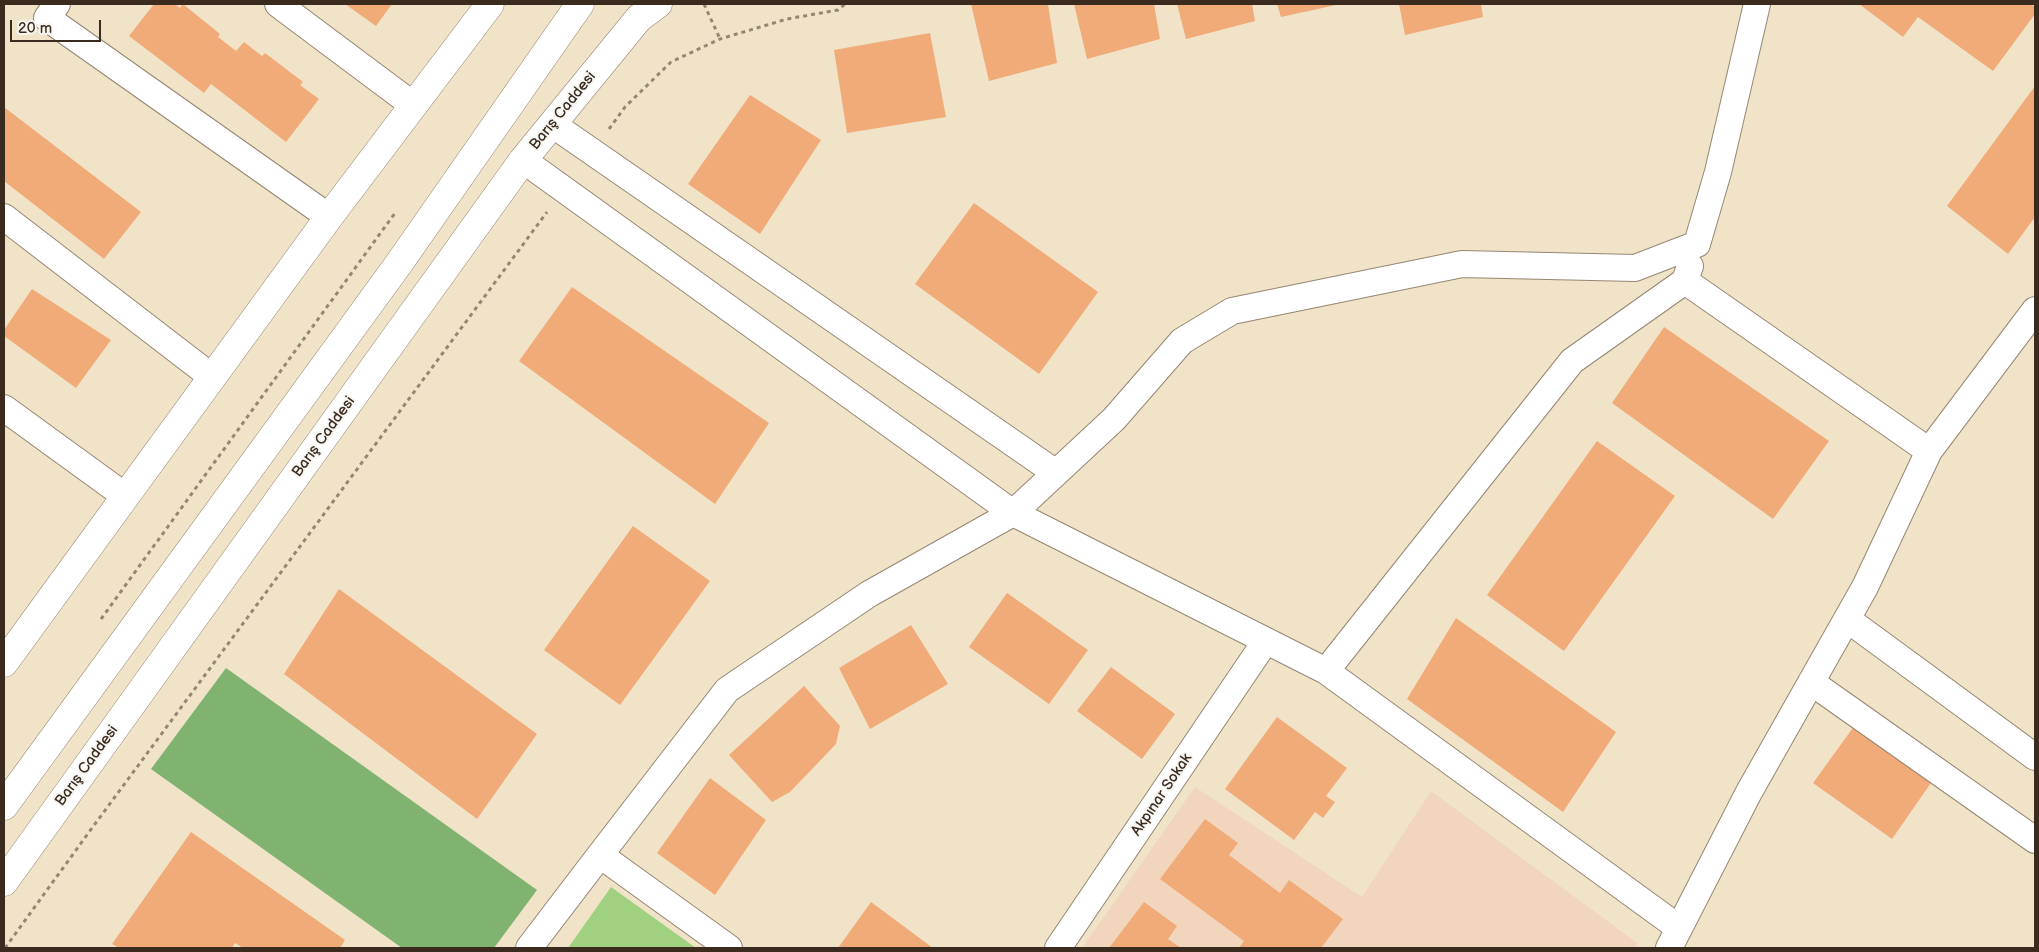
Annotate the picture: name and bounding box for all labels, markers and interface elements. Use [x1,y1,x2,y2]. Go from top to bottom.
scale bar [12,10,104,42]
text: 20 m [18,19,52,38]
street label: Barış Caddesi [526,68,600,154]
street label: Barış Caddesi [289,393,359,481]
street label: Barış Caddesi [52,722,122,810]
street label: Akpınar Sokak [1128,750,1196,840]

